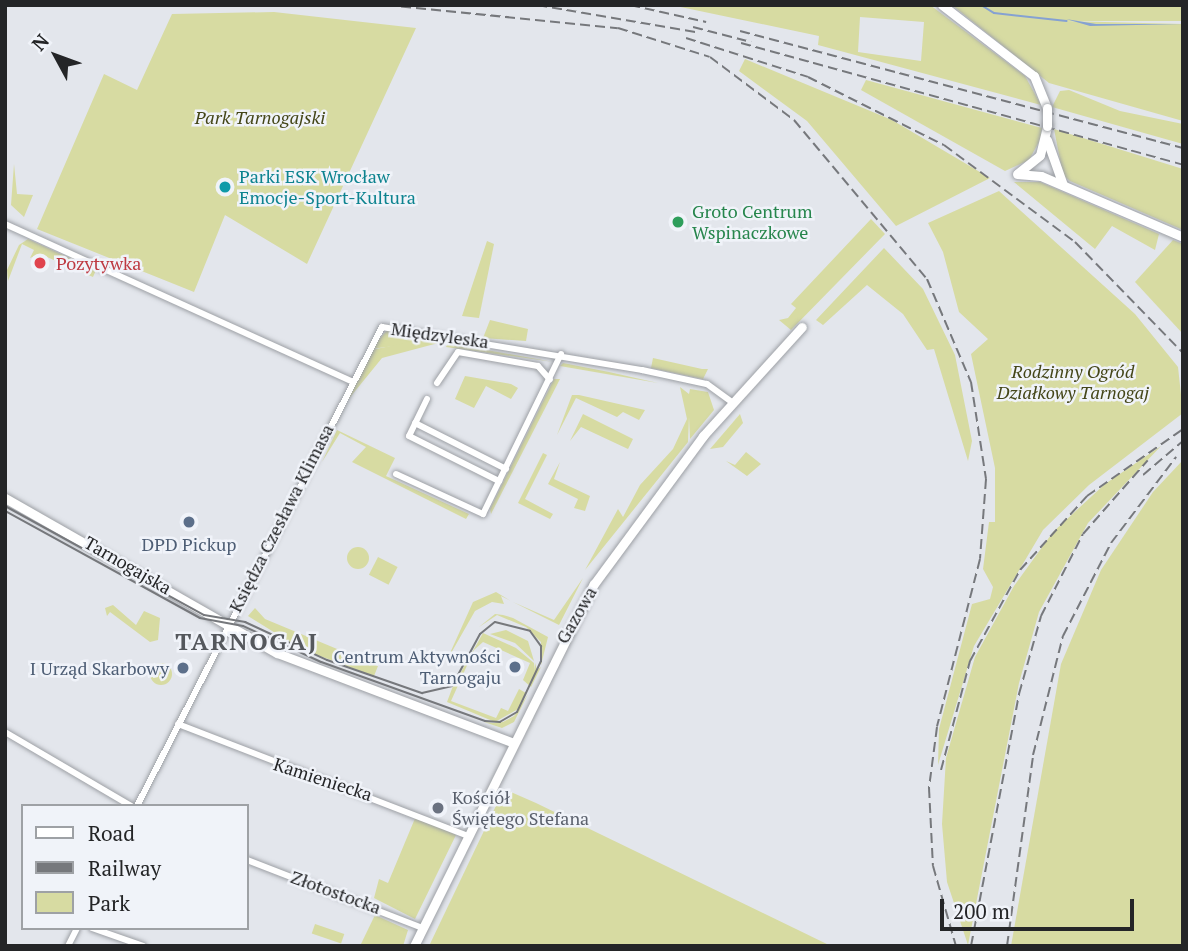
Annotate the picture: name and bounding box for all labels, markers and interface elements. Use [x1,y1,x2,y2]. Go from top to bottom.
north arrow [21,21,91,91]
text: N [26,28,54,56]
park label: Park Tarnogajski [195,106,325,128]
place label: Parki ESK Wrocław Emocje-Sport-Kultura [239,166,416,208]
marker: Parki ESK Wrocław Emocje-Sport-Kultura [217,179,233,195]
place label: Groto Centrum Wspinaczkowe [692,201,812,244]
marker: Groto Centrum Wspinaczkowe [670,214,686,230]
place label: Pozytywka [56,252,141,274]
marker: Pozytywka [30,253,50,273]
street label: Międzyleska [390,317,490,353]
park label: Rodzinny Ogród Działkowy Tarnogaj [997,361,1149,404]
street label: Księdza Czesława Klimasa [224,420,338,616]
marker: DPD Pickup [181,514,197,530]
street label: Tarnogajska [81,531,175,599]
place label: DPD Pickup [142,533,236,555]
street label: Gazowa [551,583,601,647]
district label: TARNOGAJ [176,628,318,656]
place label: Centrum Aktywności Tarnogaju [333,646,501,688]
place label: I Urząd Skarbowy [30,657,169,679]
marker: Centrum Aktywności Tarnogaju [507,659,523,675]
marker: I Urząd Skarbowy [175,660,191,676]
street label: Kamieniecka [271,753,375,805]
place label: Kościół Świętego Stefana [452,787,589,830]
marker: Kościół Świętego Stefana [430,800,446,816]
legend [21,804,248,930]
text: Road [88,819,135,847]
text: Railway [88,854,161,882]
street label: Złotostocka [288,866,384,918]
scale bar [943,884,1137,928]
text: Park [88,889,130,917]
text: 200 m [953,897,1010,925]

